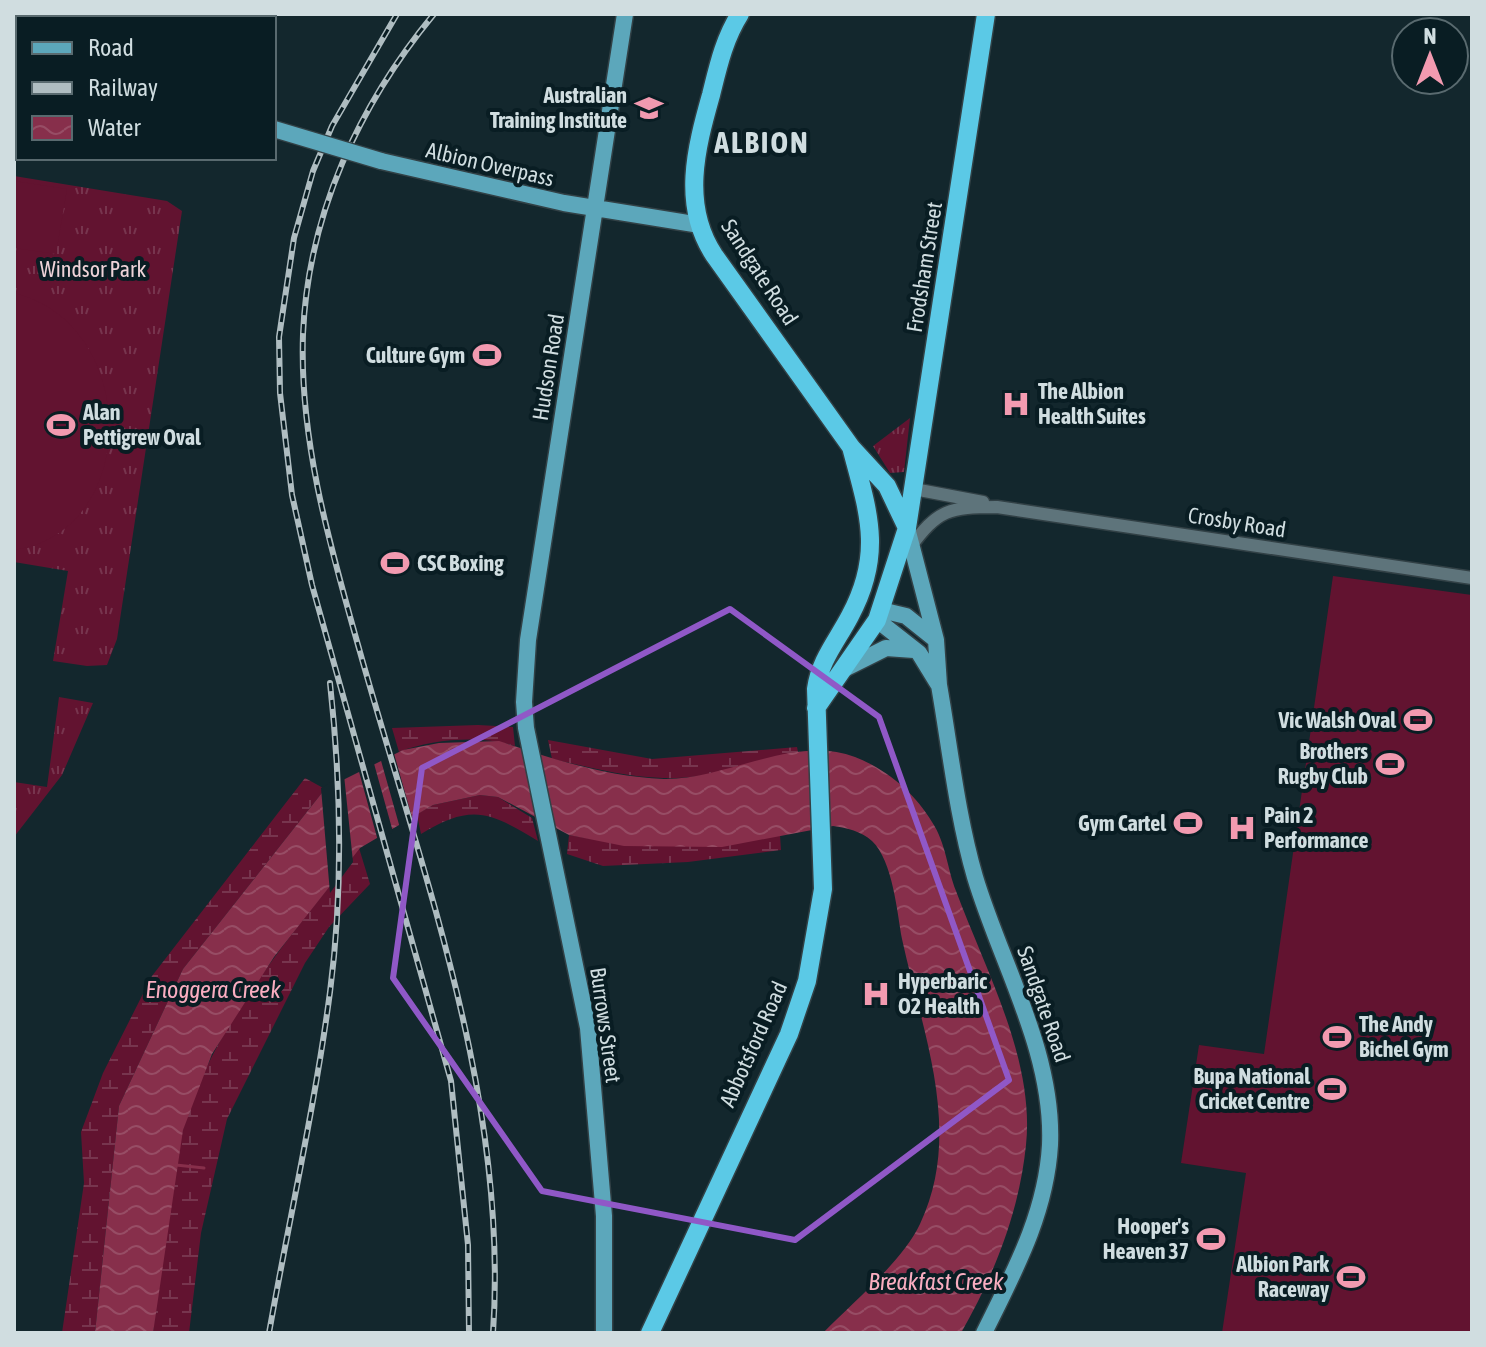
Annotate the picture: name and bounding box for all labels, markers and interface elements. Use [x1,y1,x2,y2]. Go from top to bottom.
legend [16,16,276,160]
north arrow [1390,16,1470,96]
text: N [1424,23,1436,49]
text: Road [88,34,134,61]
text: Railway [88,74,158,101]
place label: Australian Training Institute [490,82,627,133]
school or university icon: Australian Training Institute [634,93,664,123]
text: Water [88,114,141,141]
district label: ALBION [713,125,810,159]
street label: Albion Overpass [424,137,557,191]
street label: Frodsham Street [901,200,947,334]
street label: Sandgate Road [716,214,804,330]
park label: Windsor Park [40,256,147,282]
street label: Hudson Road [527,312,569,422]
sports icon: Culture Gym [472,340,502,370]
place label: Culture Gym [366,342,465,368]
place label: The Albion Health Suites [1038,378,1146,429]
hospital icon: The Albion Health Suites [1001,389,1031,419]
place label: Alan Pettigrew Oval [82,399,202,450]
sports icon: Alan Pettigrew Oval [46,410,76,440]
street label: Crosby Road [1186,501,1288,543]
sports icon: CSC Boxing [380,548,410,578]
place label: CSC Boxing [417,550,504,576]
sports icon: Vic Walsh Oval [1403,705,1433,735]
place label: Vic Walsh Oval [1277,707,1397,733]
place label: Brothers Rugby Club [1278,738,1368,789]
sports icon: Brothers Rugby Club [1375,749,1405,779]
place label: Pain 2 Performance [1264,802,1369,853]
sports icon: Gym Cartel [1173,808,1203,838]
place label: Gym Cartel [1078,810,1167,836]
hospital icon: Pain 2 Performance [1227,813,1257,843]
street label: Sandgate Road [1012,943,1076,1065]
street label: Burrows Street [585,966,627,1084]
place label: Hyperbaric O2 Health [898,968,988,1019]
water label: Enoggera Creek [145,976,281,1003]
street label: Abbotsford Road [714,977,792,1111]
hospital icon: Hyperbaric O2 Health [861,979,891,1009]
place label: The Andy Bichel Gym [1359,1011,1449,1062]
sports icon: The Andy Bichel Gym [1322,1022,1352,1052]
place label: Bupa National Cricket Centre [1194,1063,1311,1114]
sports icon: Bupa National Cricket Centre [1317,1074,1347,1104]
place label: Hooper's Heaven 37 [1103,1213,1189,1264]
sports icon: Hooper's Heaven 37 [1196,1224,1226,1254]
place label: Albion Park Raceway [1235,1251,1329,1302]
sports icon: Albion Park Raceway [1336,1262,1366,1292]
water label: Breakfast Creek [868,1268,1004,1295]

